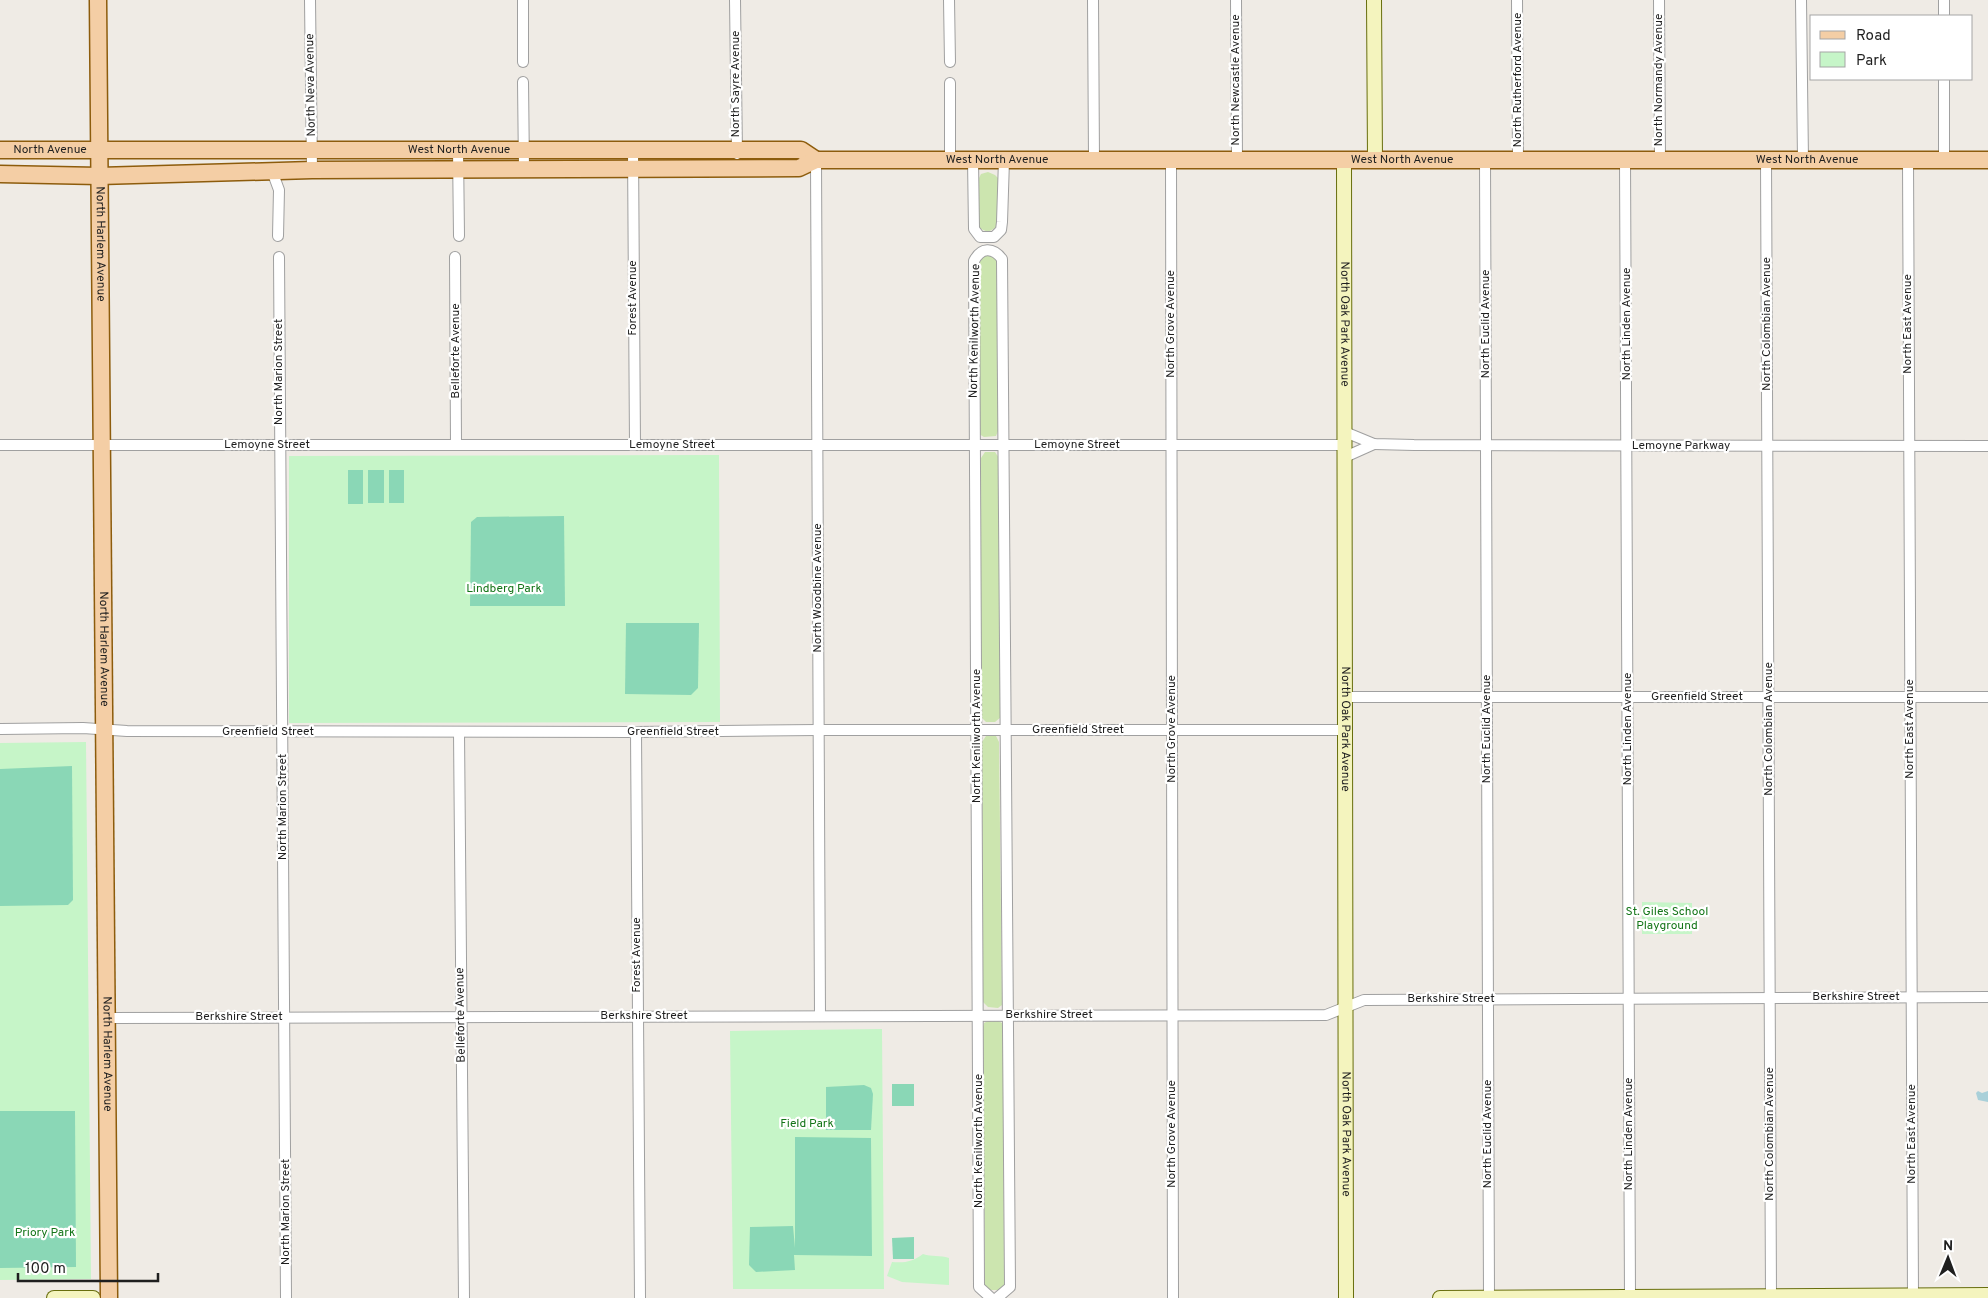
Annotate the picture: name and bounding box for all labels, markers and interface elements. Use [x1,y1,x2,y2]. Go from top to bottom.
street label: North Rutherford Avenue [1510,13,1526,147]
street label: North Newcastle Avenue [1228,14,1244,146]
street label: North Normandy Avenue [1651,14,1667,146]
legend [1810,15,1973,80]
text: Road [1856,27,1891,46]
street label: North Sayre Avenue [728,30,744,138]
street label: North Neva Avenue [302,33,320,137]
text: Park [1856,52,1887,71]
street label: North Avenue [13,142,87,158]
street label: West North Avenue [408,142,510,158]
street label: West North Avenue [946,152,1048,168]
street label: West North Avenue [1351,152,1453,168]
street label: West North Avenue [1756,152,1858,168]
street label: North Harlem Avenue [92,186,109,302]
street label: North Colombian Avenue [1759,257,1775,391]
street label: Forest Avenue [625,260,641,336]
street label: North Oak Park Avenue [1336,261,1352,387]
street label: North Kenilworth Avenue [966,264,984,398]
street label: North Linden Avenue [1619,267,1635,381]
street label: North Euclid Avenue [1478,269,1494,379]
street label: North Grove Avenue [1163,270,1179,378]
street label: North East Avenue [1900,274,1916,374]
street label: Belleforte Avenue [448,303,464,399]
street label: North Marion Street [271,319,287,425]
street label: Lemoyne Street [224,437,310,453]
street label: Lemoyne Street [629,437,715,453]
street label: Lemoyne Street [1034,437,1120,453]
street label: Lemoyne Parkway [1632,438,1730,454]
street label: North Woodbine Avenue [810,523,826,653]
park label: Lindberg Park [466,581,542,597]
street label: North Harlem Avenue [95,591,112,707]
street label: North Colombian Avenue [1761,662,1777,796]
street label: North Oak Park Avenue [1337,666,1353,792]
street label: North Kenilworth Avenue [969,669,985,803]
street label: North Linden Avenue [1620,672,1636,786]
street label: North Euclid Avenue [1479,674,1495,784]
street label: North Grove Avenue [1164,675,1180,783]
street label: North East Avenue [1902,679,1918,779]
street label: Greenfield Street [1651,689,1743,705]
street label: Greenfield Street [1032,722,1124,738]
street label: Greenfield Street [222,724,314,740]
street label: Greenfield Street [627,724,719,740]
street label: North Marion Street [275,754,291,860]
park label: St. Giles School Playground [1626,904,1708,934]
street label: Forest Avenue [629,917,645,993]
street label: Belleforte Avenue [452,967,470,1063]
street label: Berkshire Street [1812,989,1900,1005]
street label: Berkshire Street [1407,991,1495,1007]
street label: North Harlem Avenue [98,996,115,1112]
street label: Berkshire Street [1005,1007,1093,1023]
street label: Berkshire Street [600,1008,688,1024]
street label: Berkshire Street [195,1009,283,1025]
street label: North Colombian Avenue [1762,1067,1778,1201]
street label: North Oak Park Avenue [1338,1071,1354,1197]
street label: North Kenilworth Avenue [971,1074,987,1208]
street label: North Linden Avenue [1621,1077,1637,1191]
street label: North Euclid Avenue [1480,1079,1496,1189]
street label: North Grove Avenue [1164,1080,1180,1188]
street label: North East Avenue [1904,1084,1920,1184]
park label: Field Park [780,1116,834,1132]
street label: North Marion Street [278,1159,294,1265]
park label: Priory Park [15,1225,75,1241]
north arrow [1923,1233,1973,1283]
text: N [1943,1238,1953,1255]
scale bar [18,1250,158,1282]
text: 100 m [25,1260,66,1279]

